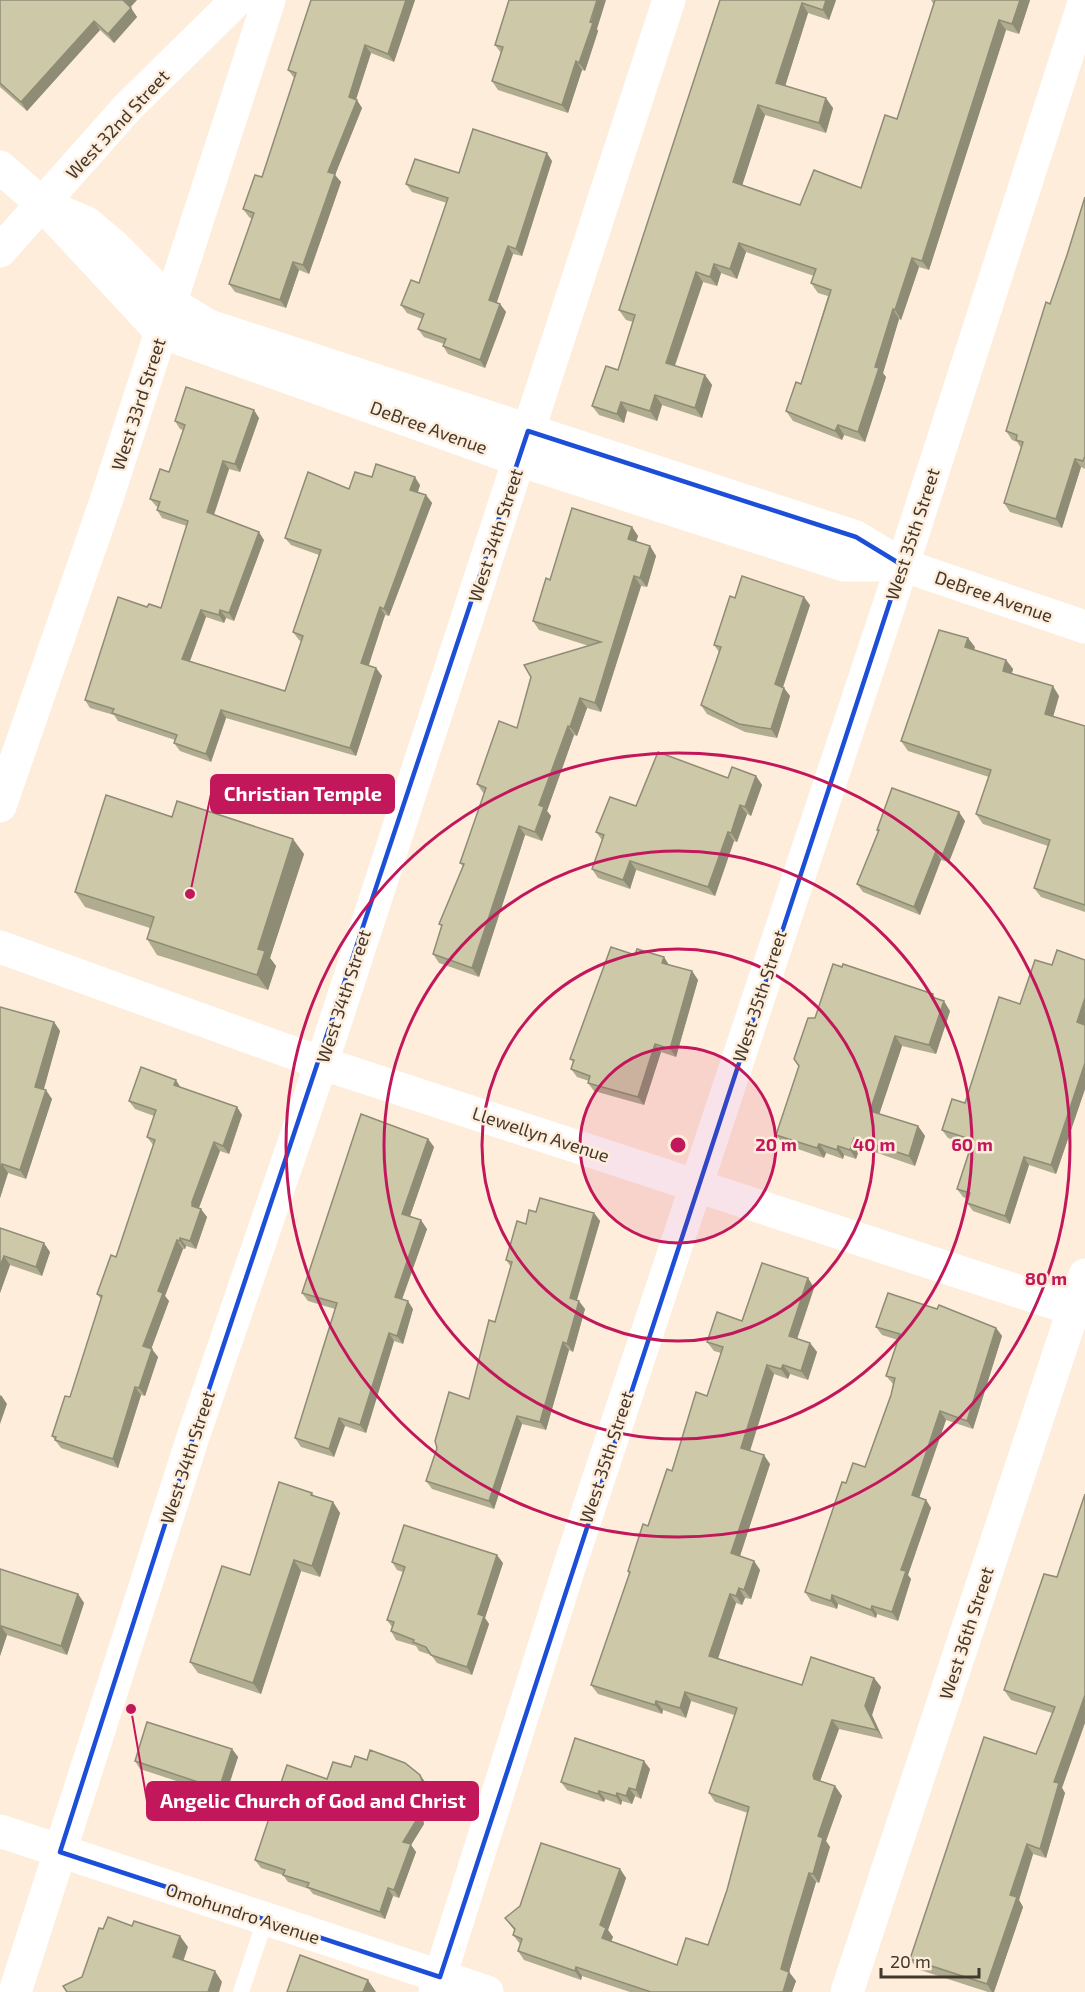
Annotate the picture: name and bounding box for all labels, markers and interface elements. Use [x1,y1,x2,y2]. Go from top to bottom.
street label: West 32nd Street [61,65,173,183]
street label: West 33rd Street [106,335,170,473]
street label: DeBree Avenue [367,396,491,458]
street label: West 34th Street [463,465,527,604]
street label: West 35th Street [880,465,944,603]
street label: DeBree Avenue [932,566,1056,626]
callout: Christian Temple [211,775,394,813]
text: Christian Temple [224,781,382,805]
street label: West 34th Street [311,926,375,1065]
street label: West 35th Street [727,927,791,1065]
street label: Llewellyn Avenue [470,1101,612,1167]
text: 20 m [755,1133,797,1155]
text: 40 m [853,1133,895,1155]
text: 60 m [951,1133,993,1155]
centre of rings [668,1135,688,1155]
text: 80 m [1025,1267,1067,1289]
street label: West 34th Street [155,1387,219,1526]
street label: West 35th Street [574,1388,638,1526]
street label: West 36th Street [934,1564,998,1702]
callout: Angelic Church of God and Christ [147,1782,478,1820]
text: Angelic Church of God and Christ [160,1788,466,1812]
street label: Omohundro Avenue [163,1878,323,1948]
scale bar [881,1941,978,1979]
text: 20 m [890,1950,931,1972]

